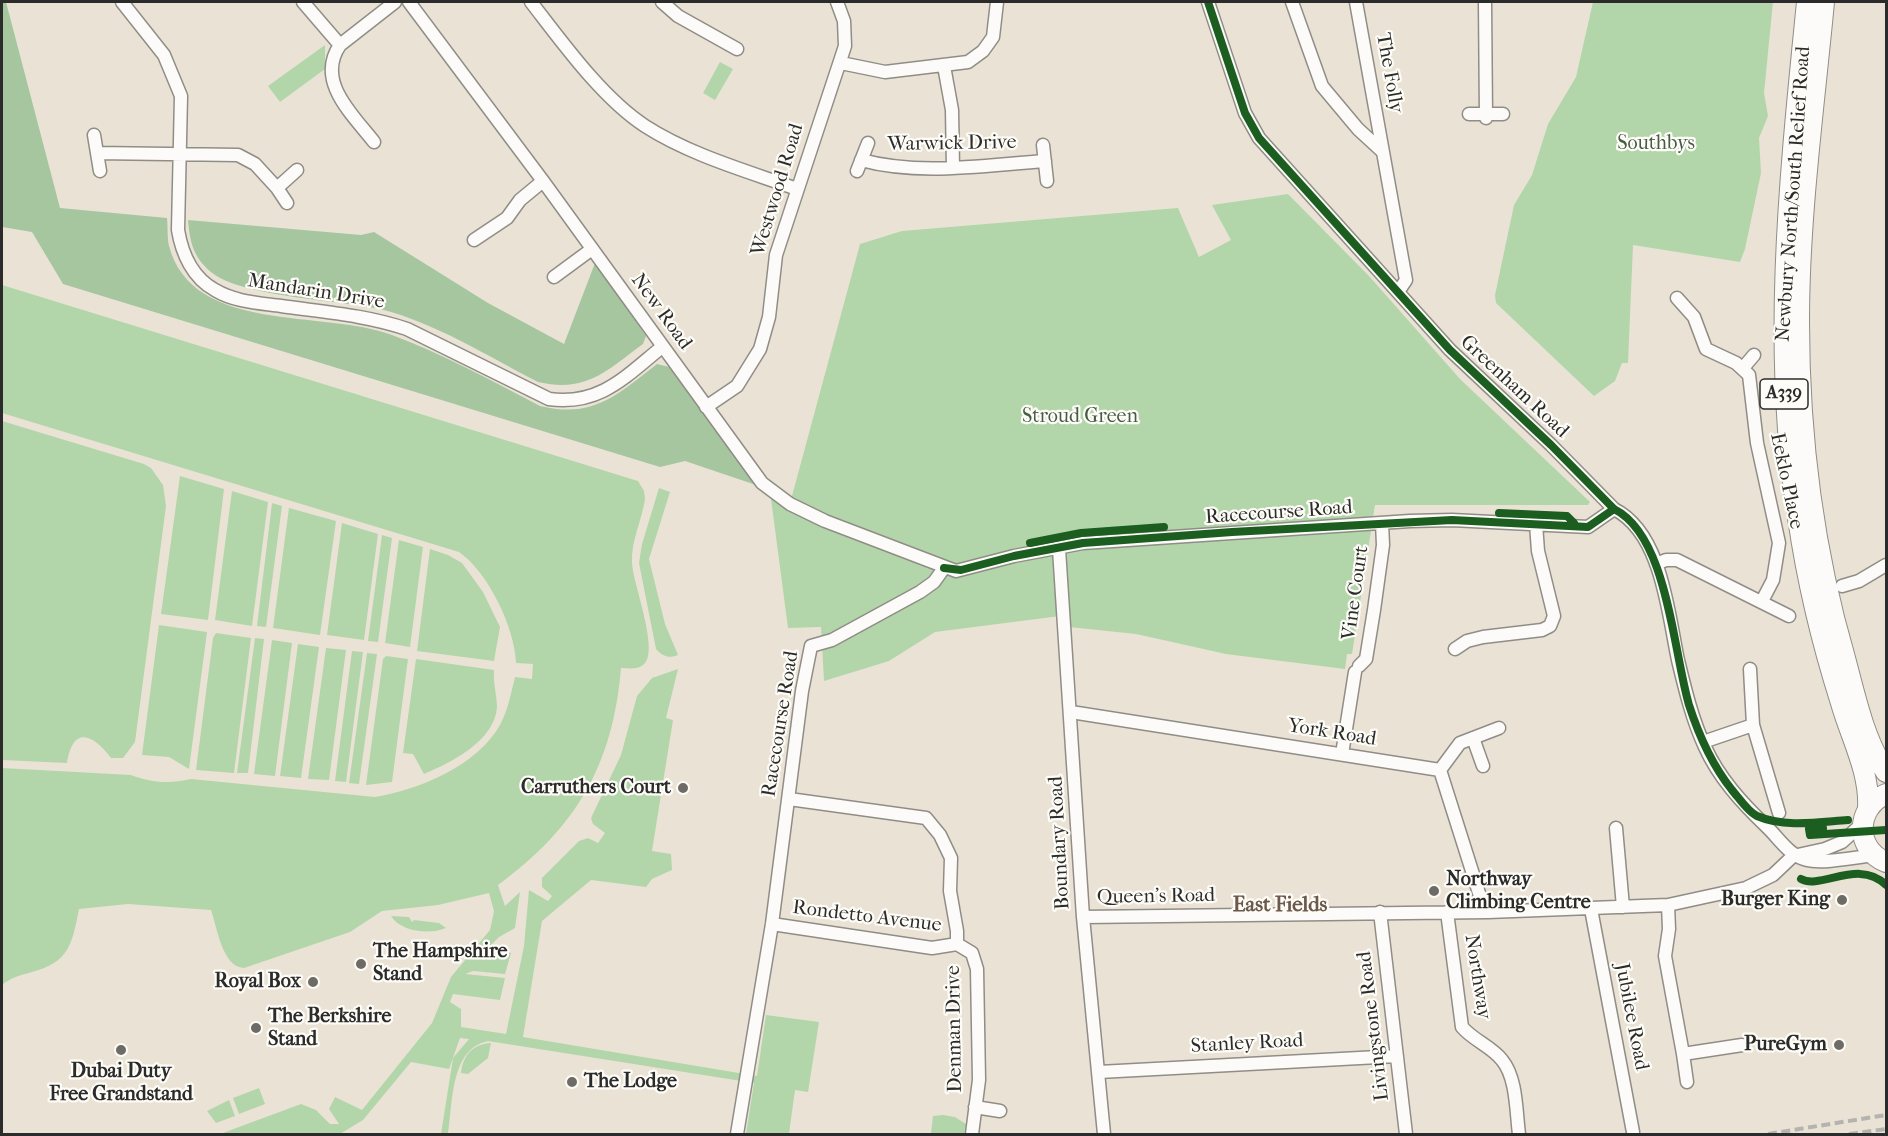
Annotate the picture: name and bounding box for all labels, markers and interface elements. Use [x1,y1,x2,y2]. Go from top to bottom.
street label: The Folly [1370,31,1408,115]
street label: Newbury North/South Relief Road [1772,46,1816,342]
street label: Westwood Road [746,121,810,259]
street label: Warwick Drive [887,131,1017,157]
park label: Southbys [1617,132,1695,156]
street label: Mandarin Drive [246,269,386,315]
street label: New Road [625,269,697,355]
street label: Greenham Road [1455,331,1573,443]
road number: A339 [1760,379,1808,409]
park label: Stroud Green [1022,405,1138,429]
street label: Eeklo Place [1764,431,1808,531]
street label: Racecourse Road [1205,496,1353,530]
street label: Vine Court [1338,544,1374,642]
street label: Racecourse Road [758,649,804,799]
street label: York Road [1286,714,1378,752]
place label: Carruthers Court [521,776,671,800]
street label: Boundary Road [1045,776,1075,910]
marker: Carruthers Court [676,781,690,795]
place label: Northway Climbing Centre [1446,868,1591,915]
street label: Queen's Road [1097,884,1215,910]
marker: Northway Climbing Centre [1427,884,1441,898]
place label: Burger King [1721,888,1830,912]
district label: East Fields [1233,893,1327,919]
marker: Burger King [1835,893,1849,907]
street label: Rondetto Avenue [791,896,943,938]
street label: Northway [1458,933,1496,1021]
place label: The Hampshire Stand [373,940,507,987]
street label: Livingstone Road [1353,950,1395,1102]
marker: The Hampshire Stand [354,957,368,971]
street label: Jubilee Road [1609,961,1653,1073]
street label: Denman Drive [942,965,968,1093]
place label: Royal Box [215,970,301,994]
marker: Royal Box [306,975,320,989]
place label: The Berkshire Stand [268,1005,391,1052]
marker: The Berkshire Stand [249,1021,263,1035]
street label: Stanley Road [1190,1029,1304,1059]
place label: PureGym [1744,1033,1827,1057]
marker: PureGym [1832,1038,1846,1052]
marker: Dubai Duty Free Grandstand [114,1043,128,1057]
place label: Dubai Duty Free Grandstand [49,1060,193,1107]
place label: The Lodge [584,1070,677,1094]
marker: The Lodge [565,1075,579,1089]

